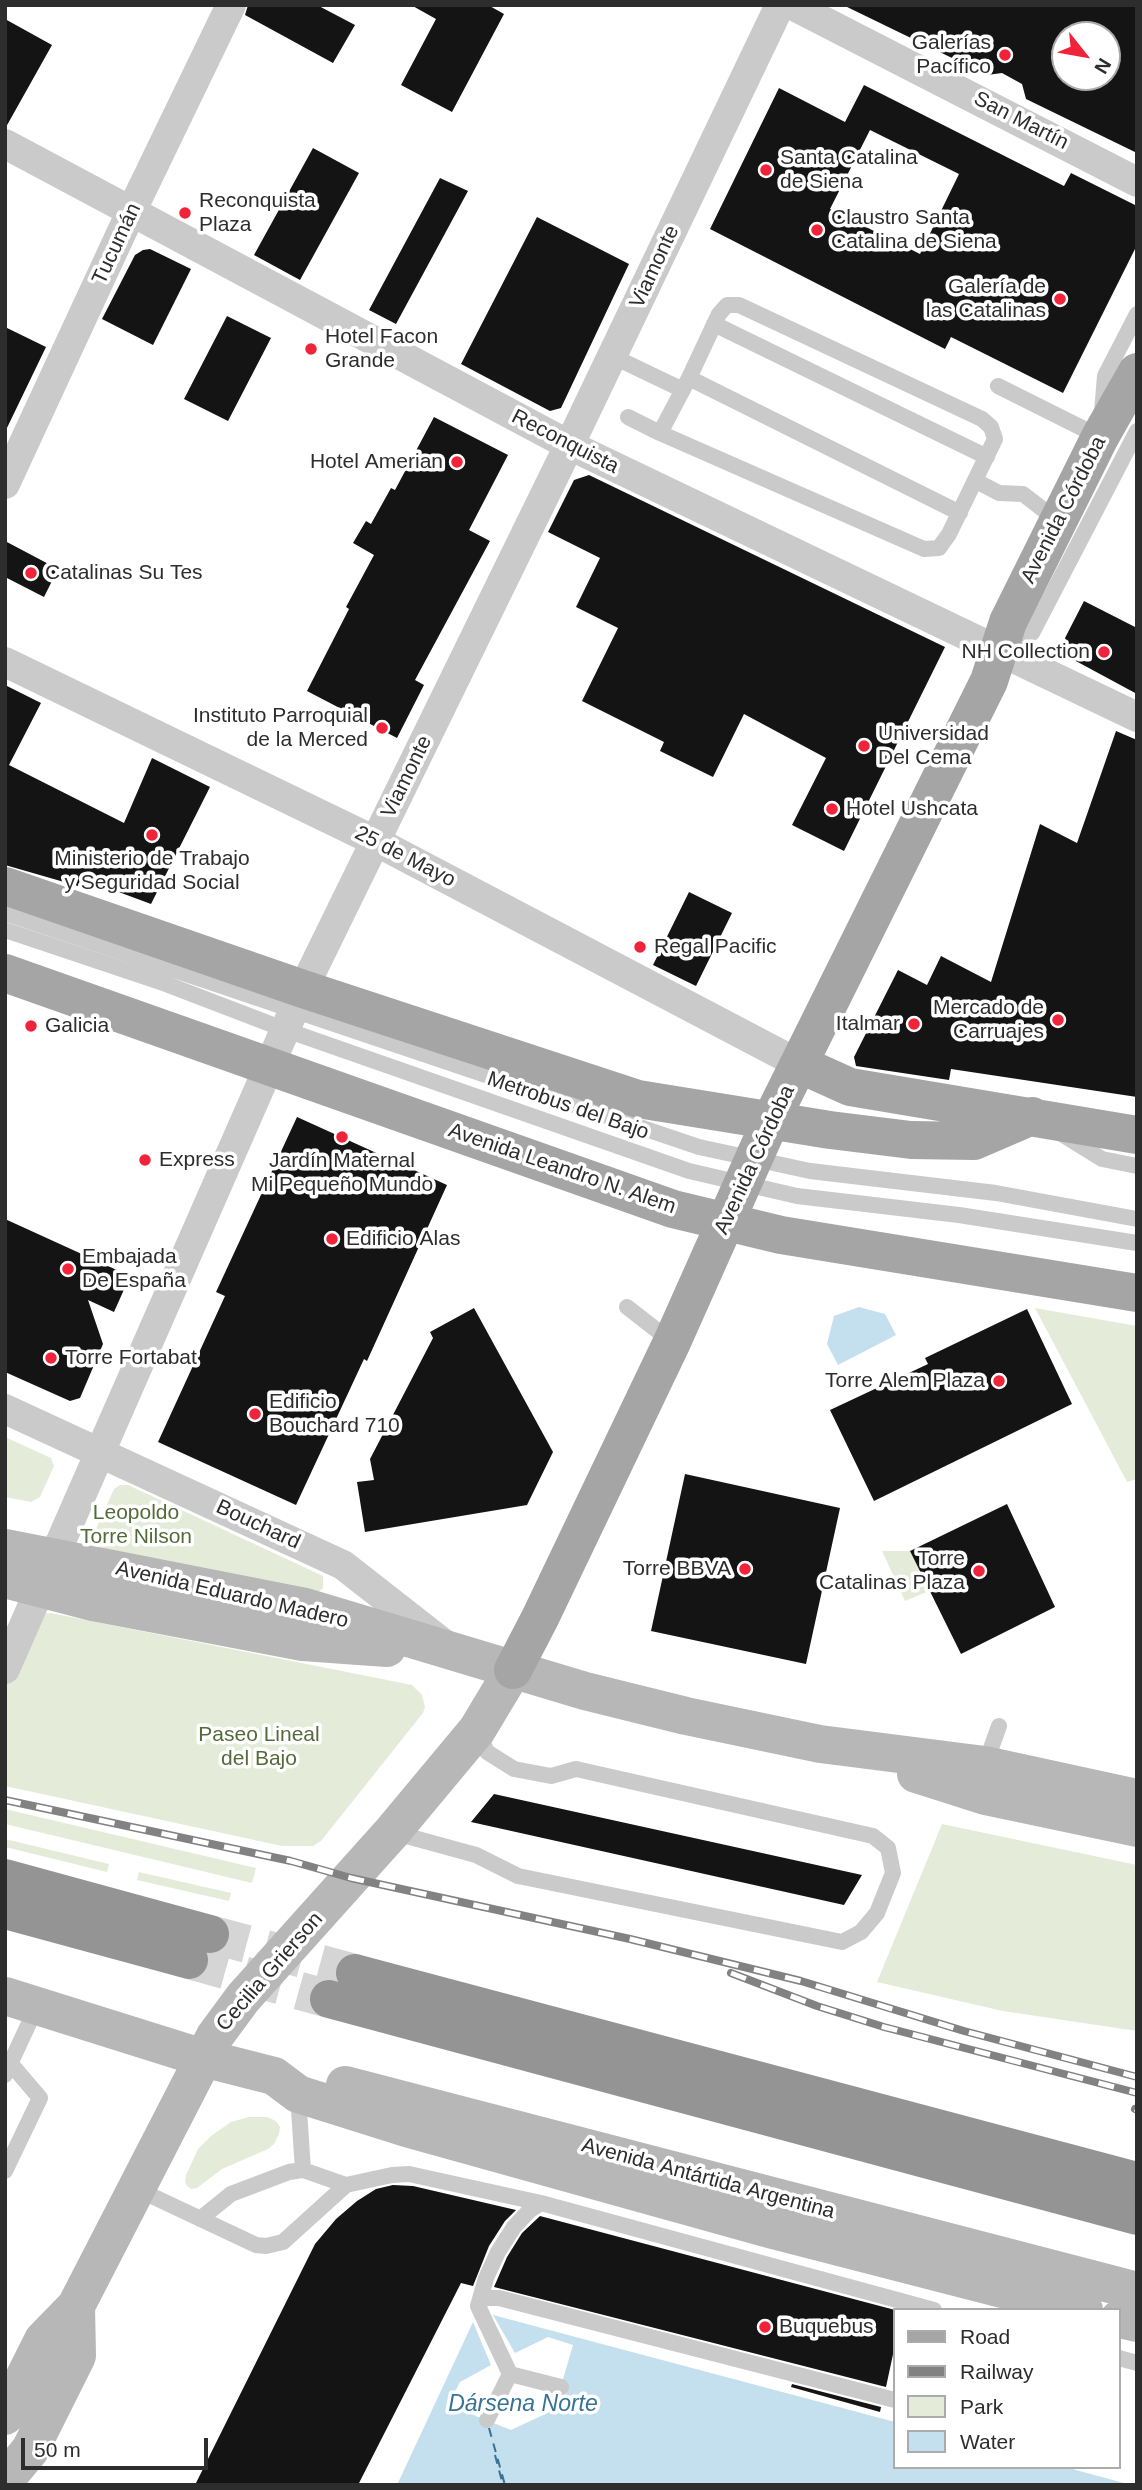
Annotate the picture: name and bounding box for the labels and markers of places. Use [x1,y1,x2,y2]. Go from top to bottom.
place label: Galerías Pacífico [912,30,991,80]
marker: Galerías Pacífico [997,47,1013,63]
place label: Santa Catalina de Siena [780,145,918,195]
marker: Santa Catalina de Siena [758,162,774,178]
place label: Reconquista Plaza [199,188,316,238]
marker: Reconquista Plaza [177,205,193,221]
place label: Claustro Santa Catalina de Siena [831,205,997,255]
marker: Claustro Santa Catalina de Siena [809,222,825,238]
place label: Galería de las Catalinas [926,274,1046,324]
marker: Galería de las Catalinas [1052,291,1068,307]
place label: Hotel Facon Grande [325,324,438,374]
marker: Hotel Facon Grande [303,341,319,357]
place label: Hotel Amerian [310,449,443,475]
marker: Hotel Amerian [449,454,465,470]
place label: Catalinas Su Tes [45,560,203,586]
marker: Catalinas Su Tes [23,565,39,581]
place label: NH Collection [962,639,1090,665]
marker: NH Collection [1096,644,1112,660]
place label: Instituto Parroquial de la Merced [193,703,368,753]
marker: Instituto Parroquial de la Merced [374,720,390,736]
place label: Universidad Del Cema [878,721,989,771]
marker: Universidad Del Cema [856,738,872,754]
place label: Hotel Ushcata [846,796,978,822]
marker: Hotel Ushcata [824,801,840,817]
marker: Ministerio de Trabajo y Seguridad Social [144,827,160,843]
place label: Ministerio de Trabajo y Seguridad Social [54,846,250,896]
place label: Regal Pacific [654,934,777,960]
marker: Regal Pacific [632,939,648,955]
place label: Mercado de Carruajes [933,995,1044,1045]
place label: Italmar [836,1011,900,1037]
marker: Mercado de Carruajes [1050,1012,1066,1028]
place label: Galicia [45,1013,109,1039]
marker: Italmar [906,1016,922,1032]
marker: Galicia [23,1018,39,1034]
marker: Jardín Maternal Mi Pequeño Mundo [334,1129,350,1145]
place label: Express [159,1147,235,1173]
place label: Jardín Maternal Mi Pequeño Mundo [251,1148,433,1198]
marker: Express [137,1152,153,1168]
place label: Edificio Alas [346,1226,460,1252]
marker: Edificio Alas [324,1231,340,1247]
place label: Embajada De España [82,1244,186,1294]
marker: Embajada De España [60,1261,76,1277]
place label: Torre Fortabat [65,1345,197,1371]
marker: Torre Fortabat [43,1350,59,1366]
place label: Torre Alem Plaza [825,1368,985,1394]
marker: Torre Alem Plaza [991,1373,1007,1389]
place label: Edificio Bouchard 710 [269,1389,400,1439]
marker: Edificio Bouchard 710 [247,1406,263,1422]
place label: Torre Catalinas Plaza [819,1546,965,1596]
place label: Torre BBVA [623,1556,731,1582]
marker: Torre BBVA [737,1561,753,1577]
marker: Torre Catalinas Plaza [971,1563,987,1579]
place label: Buquebus [779,2314,874,2340]
marker: Buquebus [757,2319,773,2335]

